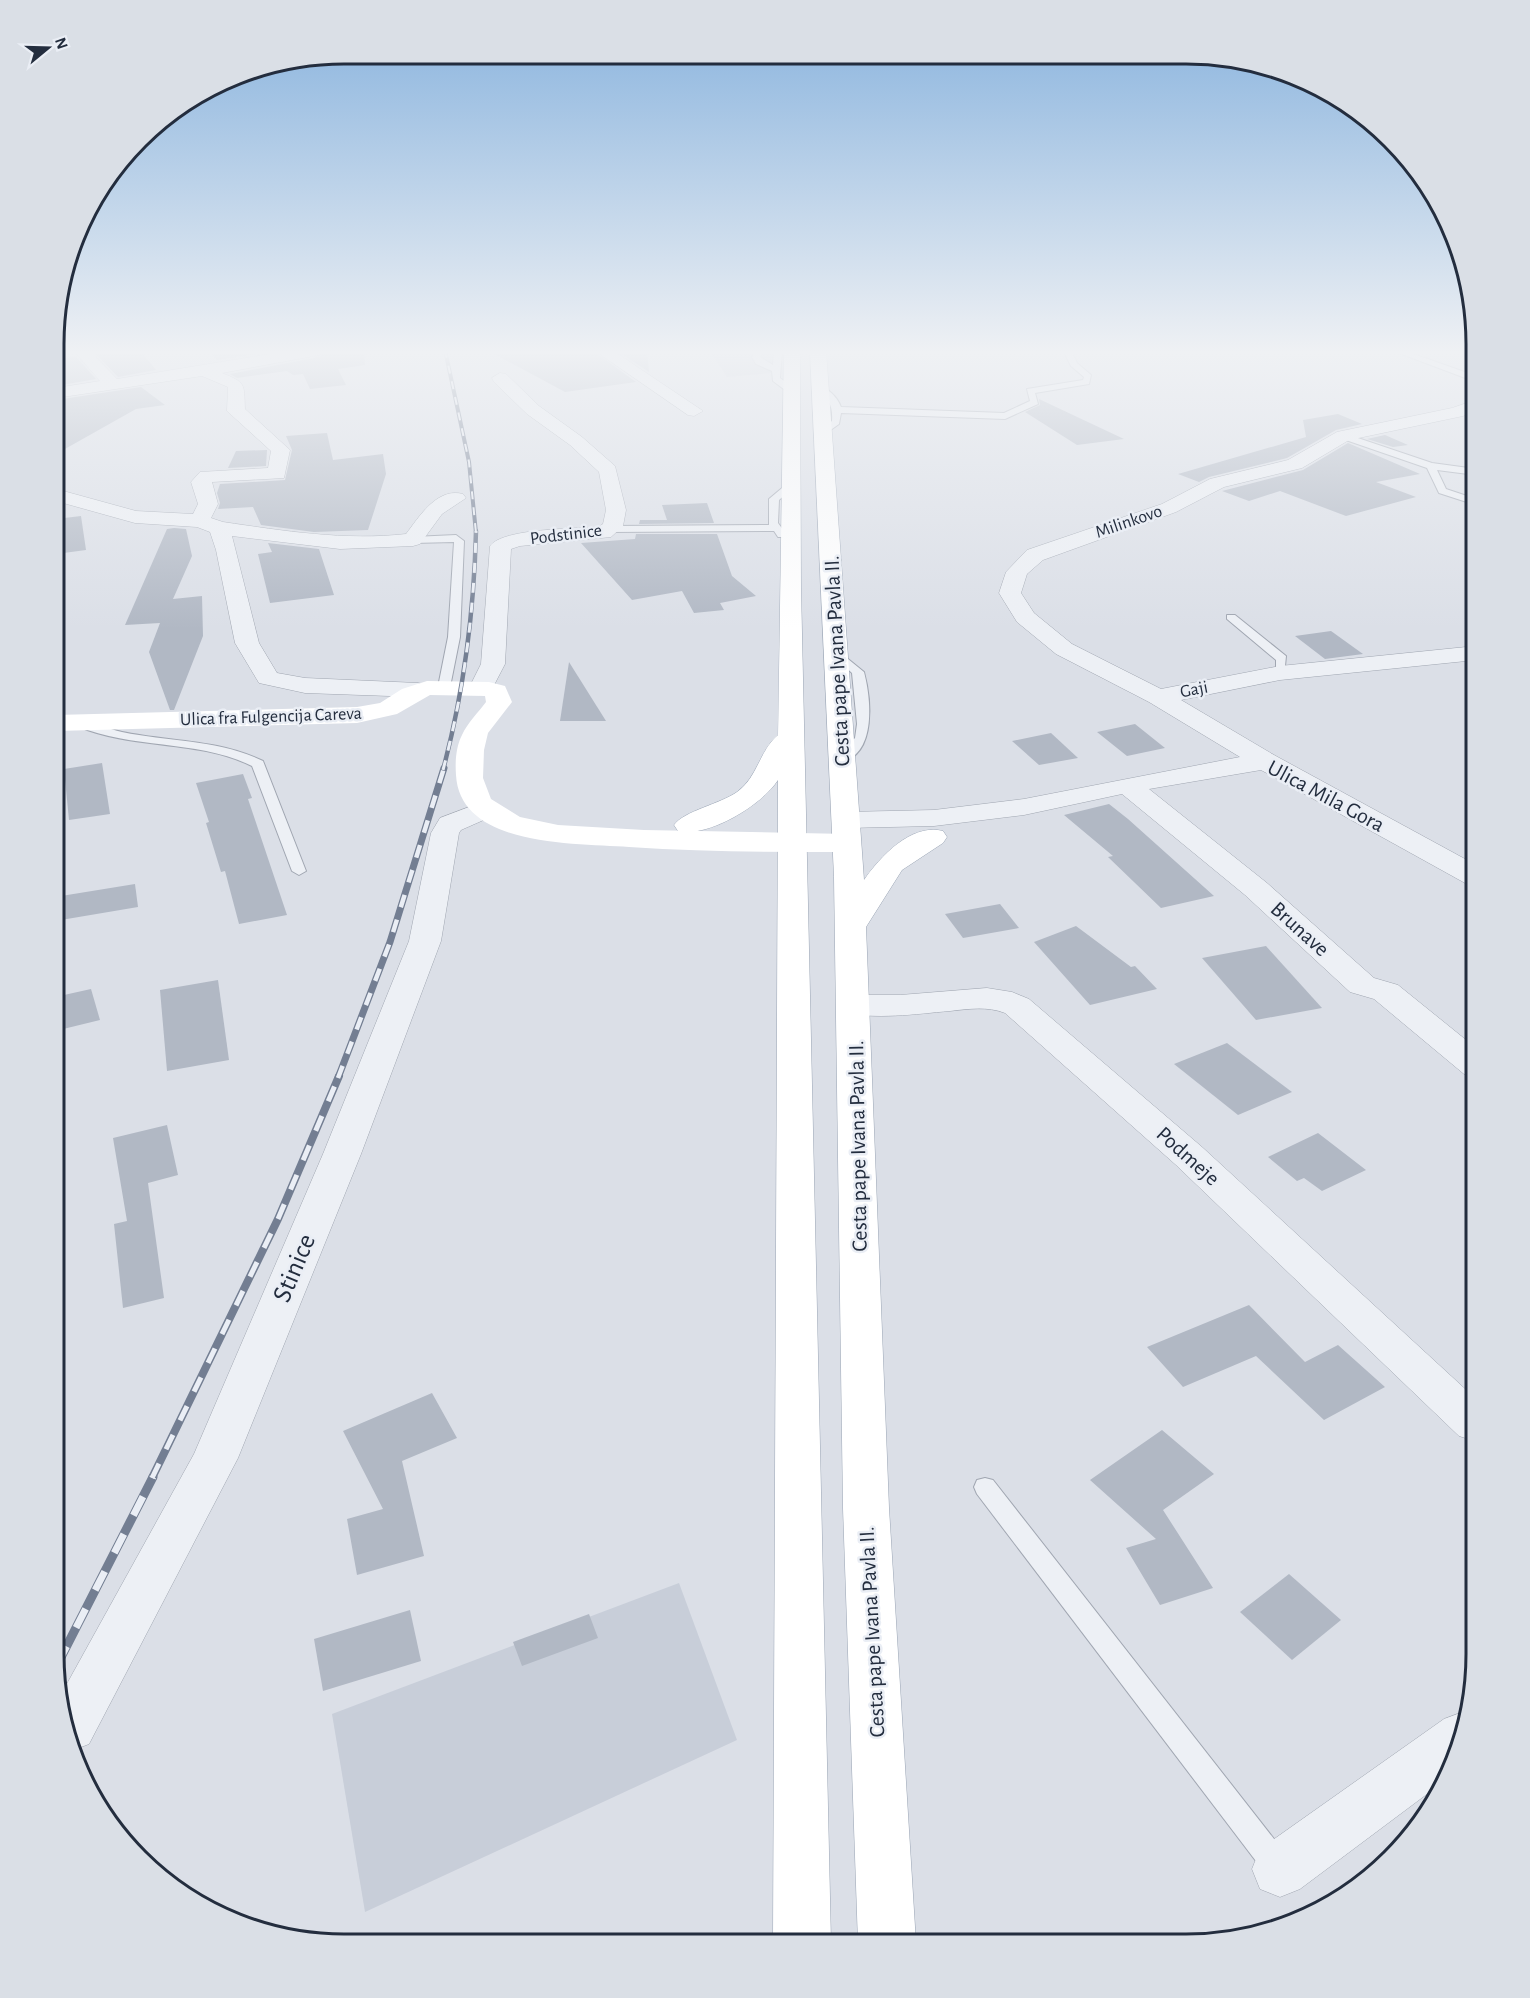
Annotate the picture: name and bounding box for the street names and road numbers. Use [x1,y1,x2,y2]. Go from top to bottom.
street label: Milinkovo [1093,502,1165,542]
street label: Podstinice [529,522,603,548]
street label: Cesta pape Ivana Pavla II. [820,555,854,767]
street label: Gaji [1179,678,1209,702]
street label: Ulica fra Fulgencija Careva [180,705,362,729]
street label: Ulica Mila Gora [1264,756,1388,836]
street label: Brunave [1267,897,1333,961]
street label: Cesta pape Ivana Pavla II. [845,1040,871,1252]
street label: Podmeje [1152,1122,1224,1190]
street label: Stinice [268,1230,320,1306]
street label: Cesta pape Ivana Pavla II. [855,1526,889,1738]

